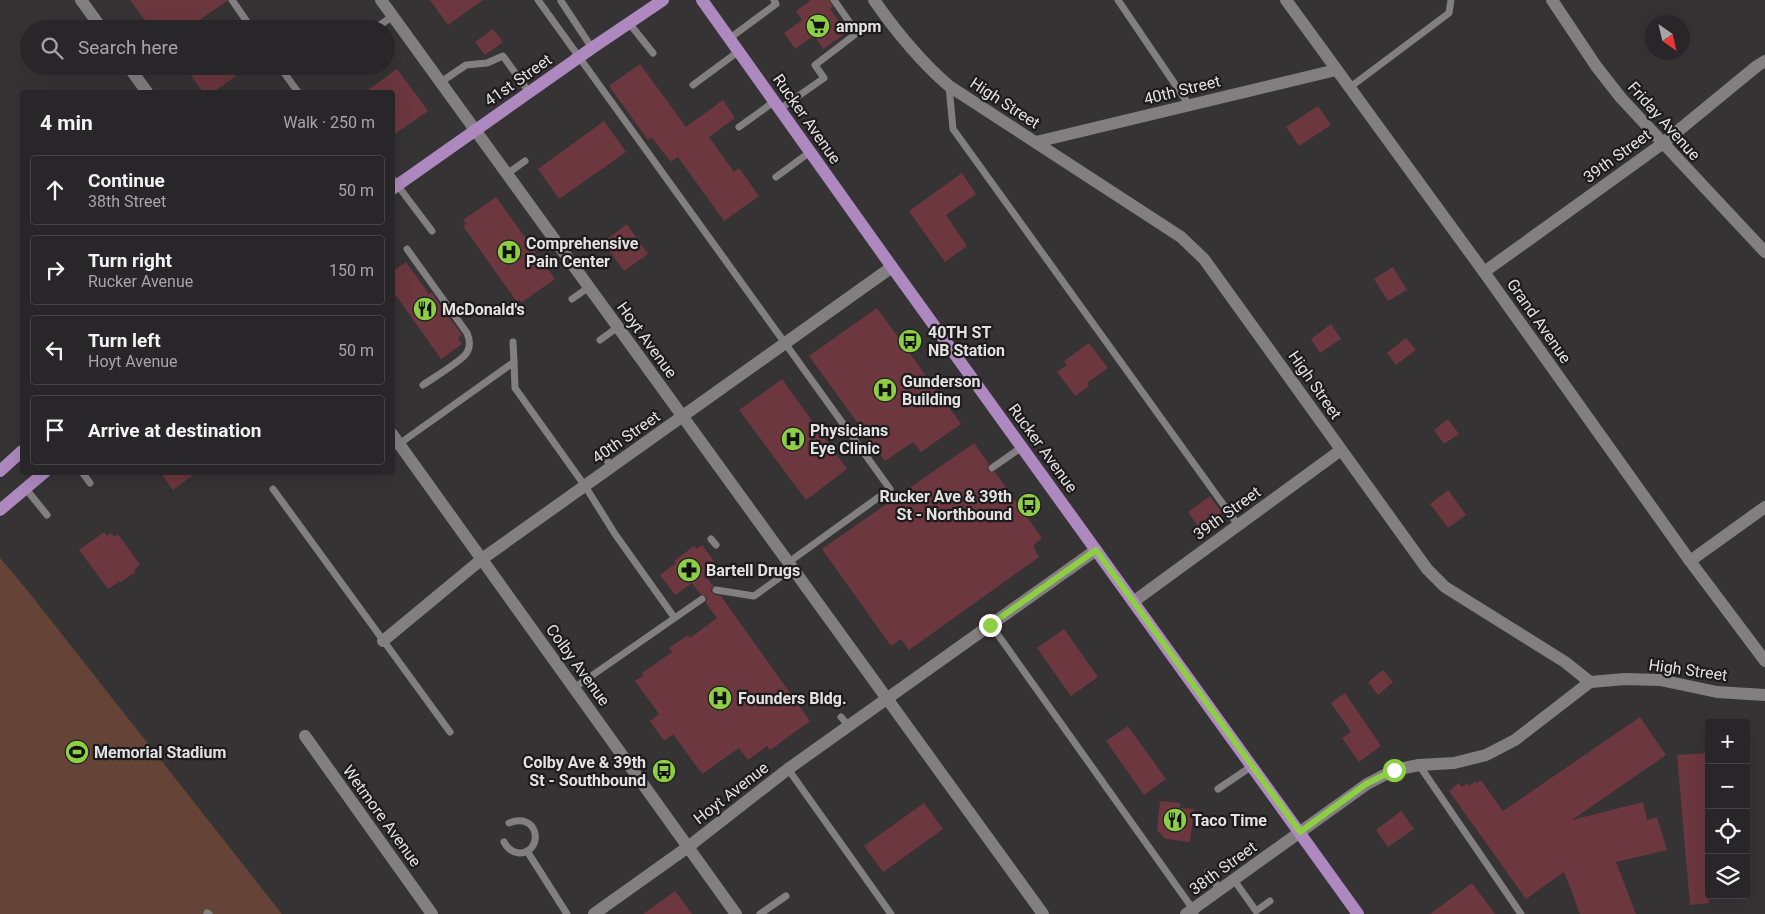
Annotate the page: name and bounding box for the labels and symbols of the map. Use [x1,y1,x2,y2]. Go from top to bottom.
supermarket icon: ampm [805,13,831,39]
north arrow [1645,15,1690,60]
place label: ampm [836,17,881,36]
street label: 41st Street [481,50,555,110]
street label: Rucker Avenue [769,70,845,168]
street label: 40th Street [1142,71,1222,109]
street label: High Street [967,73,1043,133]
street label: Friday Avenue [1624,78,1704,164]
street label: 39th Street [1580,125,1654,187]
place label: Comprehensive Pain Center [526,234,639,271]
hospital icon: Comprehensive Pain Center [496,239,522,265]
street label: Grand Avenue [1503,275,1575,367]
restaurant icon: McDonald's [412,296,438,322]
street label: Hoyt Avenue [613,298,681,382]
place label: McDonald's [442,300,525,319]
place label: 40TH ST NB Station [928,323,1005,360]
bus stop icon: 40TH ST NB Station [897,328,923,354]
street label: High Street [1284,347,1346,423]
place label: Gunderson Building [902,372,981,409]
hospital icon: Gunderson Building [872,377,898,403]
street label: Rucker Avenue [1004,400,1082,496]
street label: 40th Street [589,407,663,467]
place label: Physicians Eye Clinic [810,421,888,458]
hospital icon: Physicians Eye Clinic [780,426,806,452]
street label: 39th Street [1190,482,1264,544]
place label: Rucker Ave & 39th St - Northbound [879,487,1012,524]
bus stop icon: Rucker Ave & 39th St - Northbound [1016,492,1042,518]
pharmacy icon: Bartell Drugs [676,557,702,583]
place label: Bartell Drugs [706,561,800,580]
route end [979,614,1002,637]
street label: Colby Avenue [542,621,614,709]
street label: High Street [1647,655,1729,685]
hospital icon: Founders Bldg. [707,685,733,711]
place label: Founders Bldg. [738,689,847,708]
sports icon: Memorial Stadium [64,739,90,765]
place label: Memorial Stadium [94,743,226,762]
place label: Colby Ave & 39th St - Southbound [523,753,646,790]
bus stop icon: Colby Ave & 39th St - Southbound [651,758,677,784]
street label: Hoyt Avenue [690,758,772,828]
route start [1383,759,1406,782]
street label: Wetmore Avenue [339,762,425,870]
restaurant icon: Taco Time [1162,807,1188,833]
place label: Taco Time [1192,811,1267,830]
street label: 38th Street [1186,837,1260,899]

